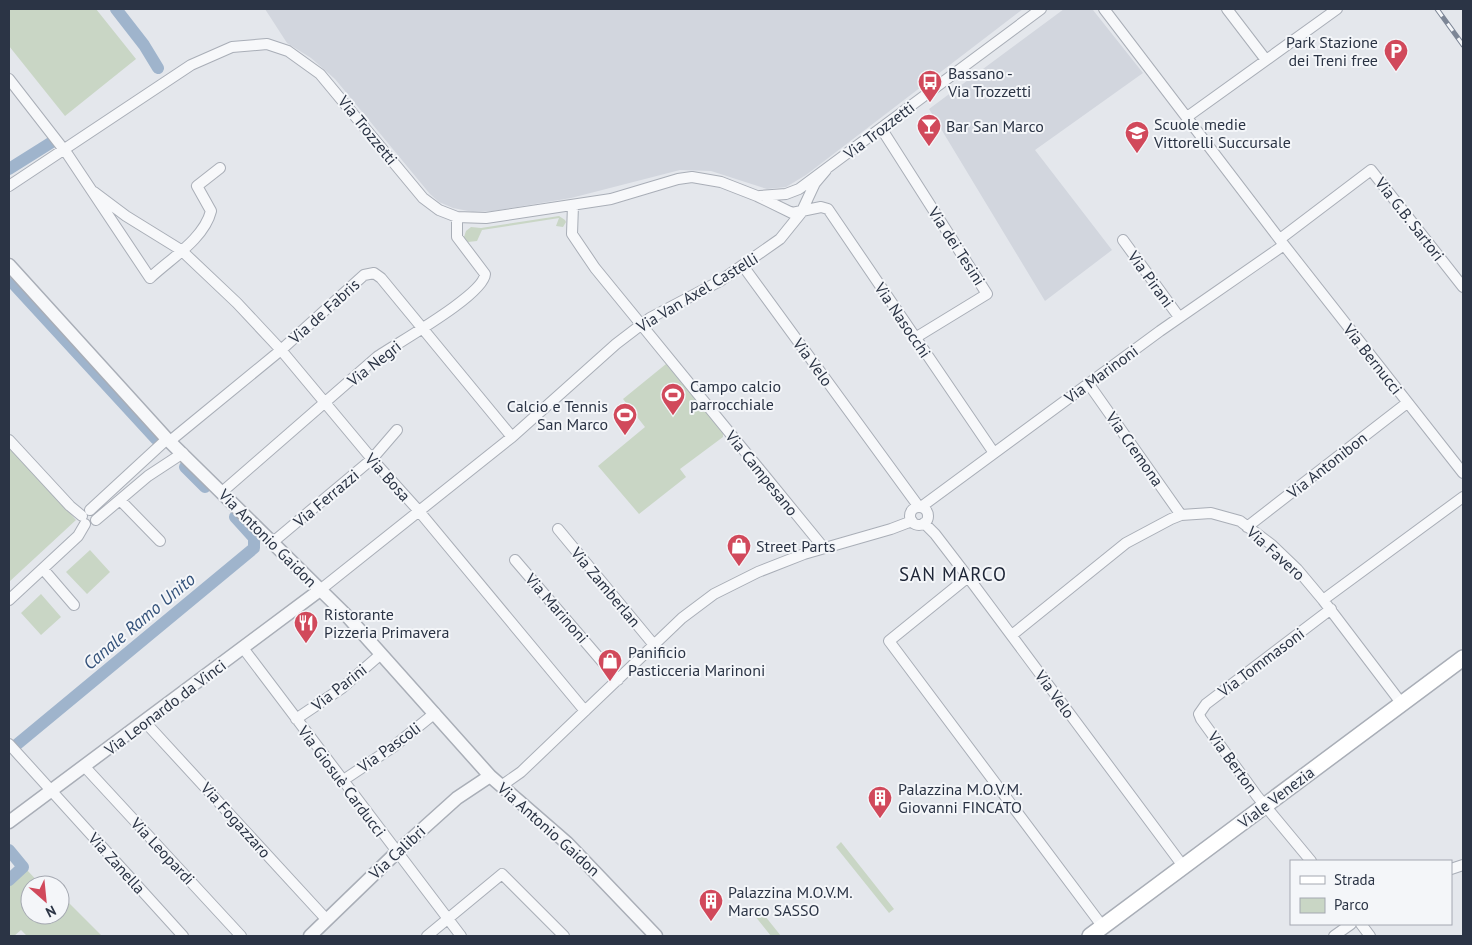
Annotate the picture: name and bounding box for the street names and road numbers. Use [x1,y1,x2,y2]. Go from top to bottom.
street label: Via Trozzetti [333,91,402,169]
street label: Via Trozzetti [839,97,918,164]
street label: Via G.B. Sartori [1371,172,1449,265]
street label: Via dei Tesini [924,202,990,289]
street label: Via Pirani [1123,246,1178,311]
street label: Via Van Axel Castelli [632,248,761,337]
street label: Via de Fabris [284,274,364,349]
street label: Via Nasocchi [870,278,936,362]
street label: Via Bernucci [1339,319,1407,398]
street label: Via Velo [788,333,837,390]
street label: Via Negri [342,336,405,391]
street label: Via Marinoni [1059,341,1142,408]
street label: Via Cremona [1101,407,1168,490]
street label: Via Campesano [721,425,803,520]
street label: Via Antonibon [1282,428,1371,503]
street label: Via Bosa [360,448,415,505]
street label: Via Ferrazzi [288,465,363,532]
street label: Via Antonio Gaidon [214,484,321,591]
street label: Via Favero [1242,521,1309,584]
street label: Via Zamberlan [566,542,645,631]
street label: Via Marinoni [520,568,593,647]
street label: Via Tommasoni [1213,623,1308,702]
street label: Via Leonardo da Vinci [99,655,230,760]
street label: Via Parini [307,659,371,715]
street label: Via Velo [1030,665,1079,722]
street label: Via Pascoli [353,717,424,777]
street label: Via Giosuè Carducci [293,721,390,840]
street label: Via Berton [1203,726,1262,797]
street label: Viale Venezia [1233,762,1318,833]
street label: Via Fogazzaro [196,777,275,862]
street label: Via Antonio Gaidon [493,777,604,880]
street label: Via Leopardi [126,813,199,889]
street label: Via Calibri [364,821,429,884]
street label: Via Zanella [84,827,150,898]

